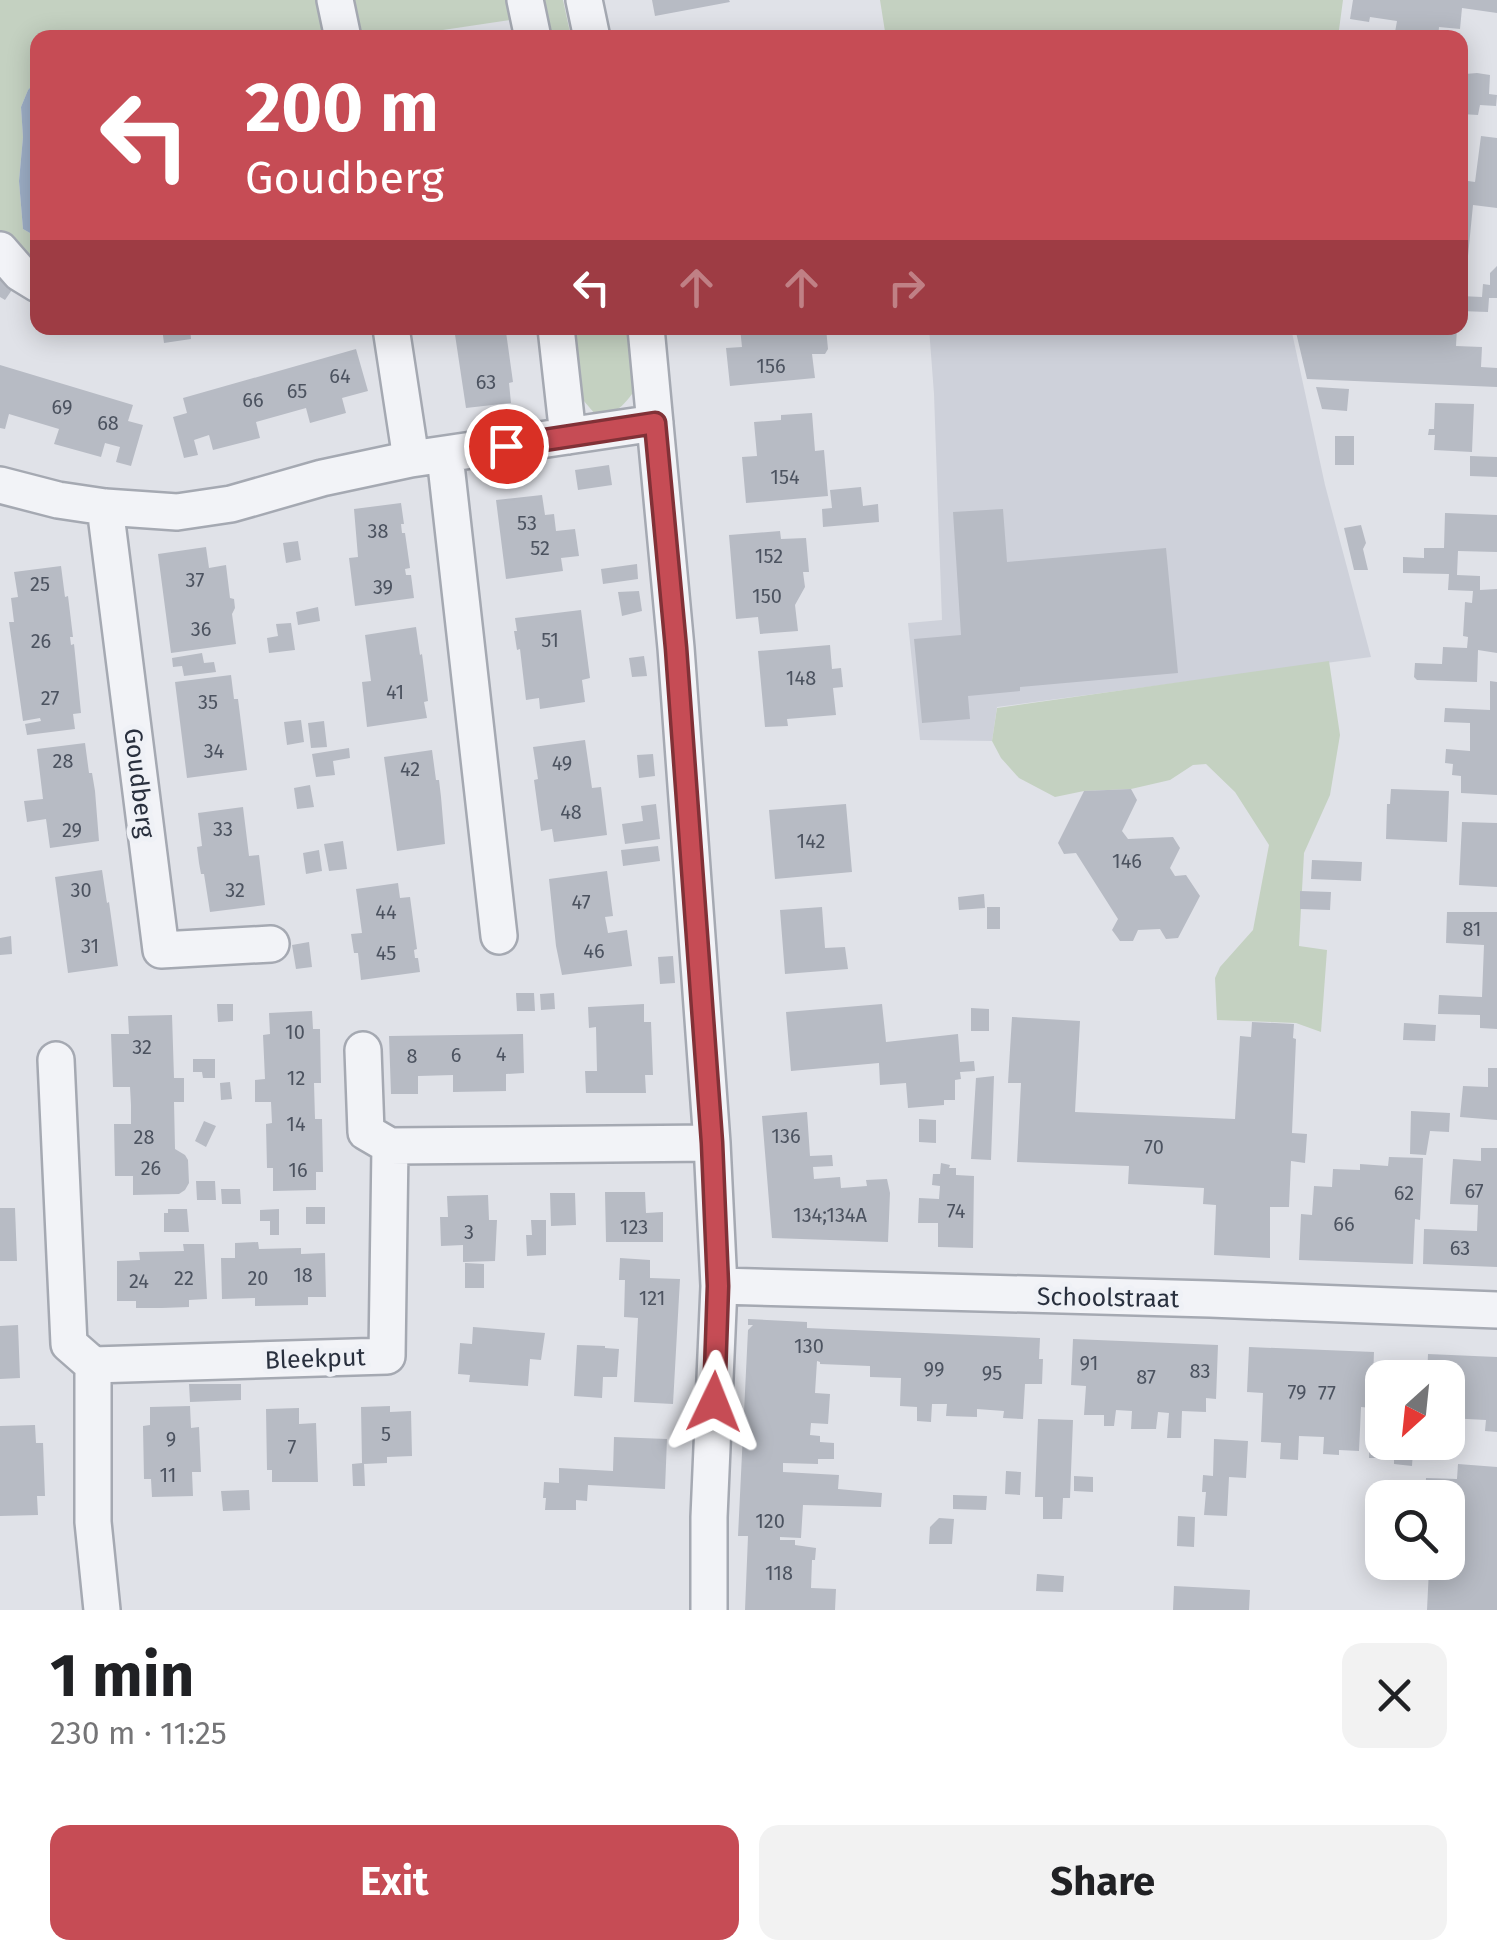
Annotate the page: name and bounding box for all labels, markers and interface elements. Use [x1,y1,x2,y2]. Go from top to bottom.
text: 200 m [245,66,439,150]
icon: left [80,70,210,200]
text: Goudberg [245,151,444,205]
icon: left [564,260,619,315]
icon: ahead [669,260,724,315]
icon: ahead [774,260,829,315]
icon: right [879,260,934,315]
house number: 156 [756,354,786,378]
house number: 64 [329,364,351,388]
house number: 63 [476,370,496,394]
house number: 65 [287,379,307,403]
house number: 66 [242,388,264,412]
house number: 69 [52,395,72,419]
pin [464,404,549,489]
house number: 68 [97,411,119,435]
icon: arrive [479,419,534,474]
house number: 154 [770,465,800,489]
house number: 53 [517,511,537,535]
house number: 38 [368,519,389,543]
house number: 52 [530,536,550,560]
house number: 152 [755,544,783,568]
house number: 37 [186,568,204,592]
house number: 25 [30,572,50,596]
house number: 39 [373,575,393,599]
house number: 150 [752,584,782,608]
house number: 36 [191,617,211,641]
house number: 51 [541,628,559,652]
house number: 26 [31,629,51,653]
house number: 148 [786,666,816,690]
house number: 41 [386,680,404,704]
house number: 27 [41,686,59,710]
house number: 35 [198,690,218,714]
street label: Goudberg [117,726,161,840]
house number: 34 [204,739,225,763]
house number: 28 [53,749,73,773]
house number: 49 [552,751,572,775]
house number: 42 [400,757,420,781]
house number: 48 [560,800,582,824]
house number: 33 [213,817,233,841]
house number: 29 [62,818,82,842]
house number: 142 [797,829,825,853]
house number: 146 [1112,849,1142,873]
house number: 30 [70,878,92,902]
house number: 32 [225,878,245,902]
house number: 47 [571,890,591,914]
house number: 44 [375,900,397,924]
house number: 81 [1462,917,1482,941]
house number: 31 [81,934,99,958]
house number: 46 [583,939,605,963]
house number: 45 [376,941,396,965]
house number: 10 [285,1020,305,1044]
house number: 32 [132,1035,152,1059]
house number: 4 [496,1042,507,1066]
house number: 6 [451,1043,461,1067]
house number: 8 [406,1044,418,1068]
house number: 12 [287,1066,305,1090]
house number: 14 [286,1112,306,1136]
house number: 136 [771,1124,801,1148]
house number: 28 [134,1125,154,1149]
house number: 70 [1144,1135,1164,1159]
house number: 26 [141,1156,161,1180]
house number: 16 [288,1158,308,1182]
house number: 67 [1464,1179,1484,1203]
house number: 62 [1394,1181,1414,1205]
house number: 74 [947,1199,966,1223]
house number: 134;134A [793,1203,867,1227]
house number: 66 [1333,1212,1355,1236]
house number: 123 [620,1215,648,1239]
house number: 3 [464,1220,474,1244]
house number: 63 [1450,1236,1470,1260]
house number: 18 [293,1263,313,1287]
house number: 22 [174,1266,194,1290]
house number: 20 [247,1266,269,1290]
house number: 24 [129,1269,149,1293]
street label: Schoolstraat [1037,1282,1180,1314]
house number: 121 [639,1286,665,1310]
house number: 130 [794,1334,824,1358]
street label: Bleekput [264,1342,367,1376]
position arrow [662,1350,766,1454]
house number: 91 [1080,1351,1098,1375]
house number: 99 [924,1357,945,1381]
house number: 83 [1190,1359,1211,1383]
north arrow [1365,1360,1465,1460]
map controls [1365,1360,1465,1580]
house number: 95 [982,1361,1002,1385]
house number: 87 [1136,1365,1156,1389]
house number: 79 [1287,1380,1307,1404]
house number: 77 [1318,1381,1336,1405]
house number: 5 [381,1422,391,1446]
house number: 9 [166,1427,176,1451]
house number: 7 [288,1435,297,1459]
house number: 11 [159,1463,177,1487]
button: search [1365,1480,1465,1580]
house number: 120 [755,1509,785,1533]
house number: 118 [765,1561,793,1585]
text: 1 min [50,1640,194,1712]
button: close [1342,1643,1447,1748]
text: 230 m · 11:25 [50,1714,227,1752]
button: Exit [50,1825,739,1940]
button: Share [759,1825,1447,1940]

